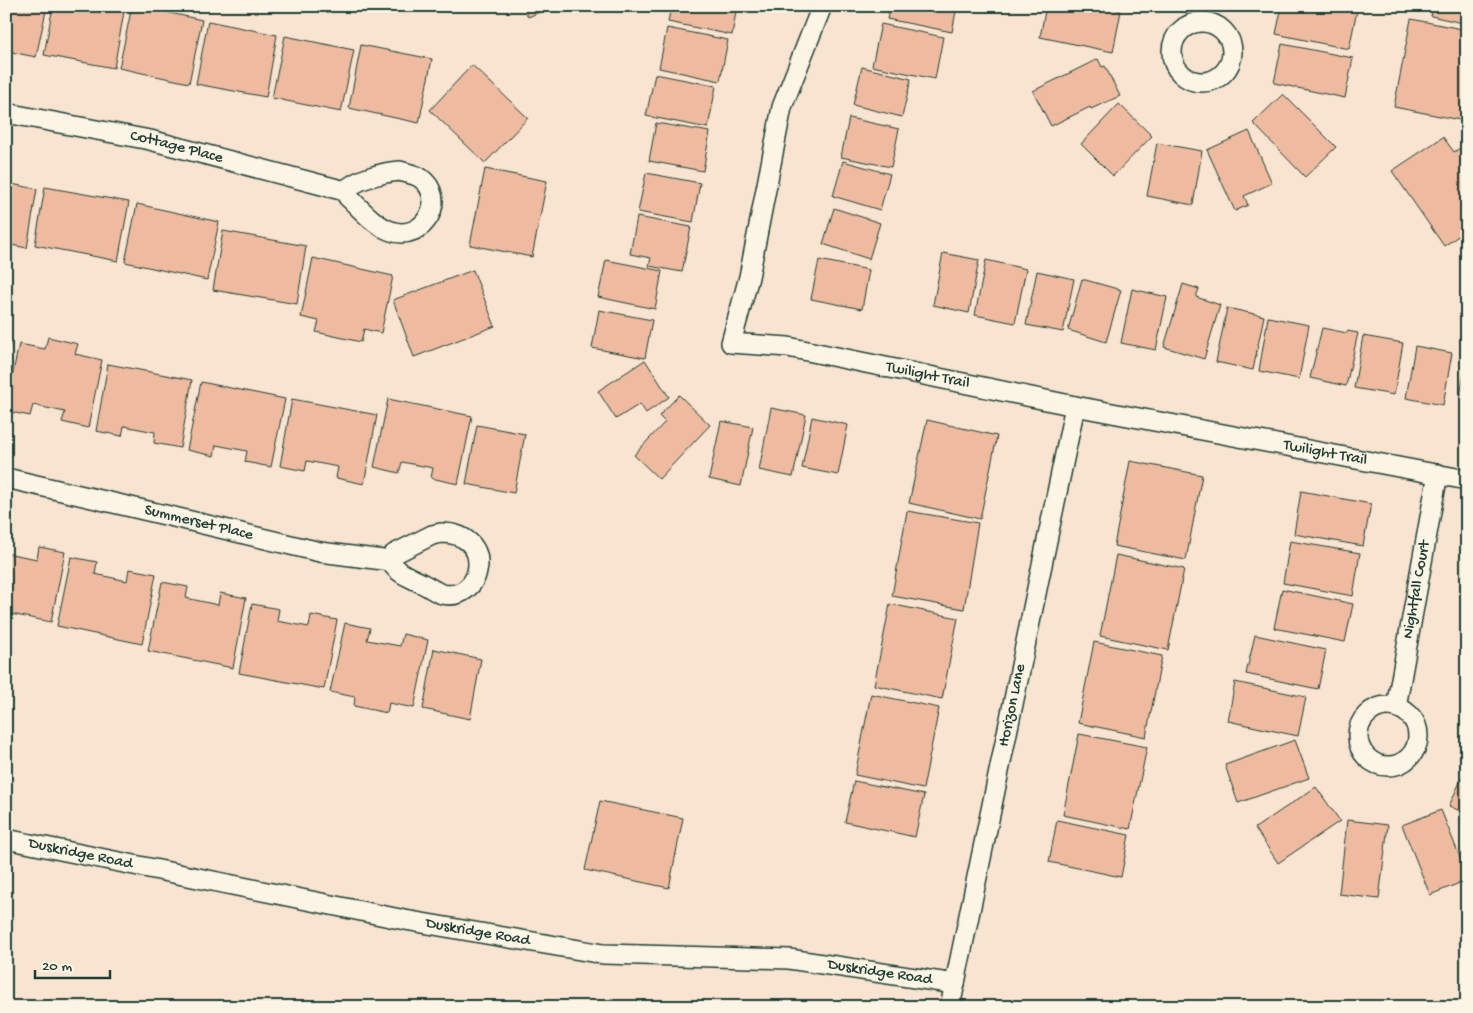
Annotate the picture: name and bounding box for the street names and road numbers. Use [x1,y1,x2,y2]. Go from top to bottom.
street label: Cottage Place [129,127,226,168]
street label: Twilight Trail [883,358,971,394]
street label: Twilight Trail [1281,436,1369,470]
street label: Summerset Place [143,501,256,545]
street label: Nightfall Court [1399,538,1435,641]
street label: Horizon Lane [995,662,1031,749]
street label: Duskridge Road [26,834,136,874]
street label: Duskridge Road [423,914,533,951]
street label: Duskridge Road [825,955,935,990]

